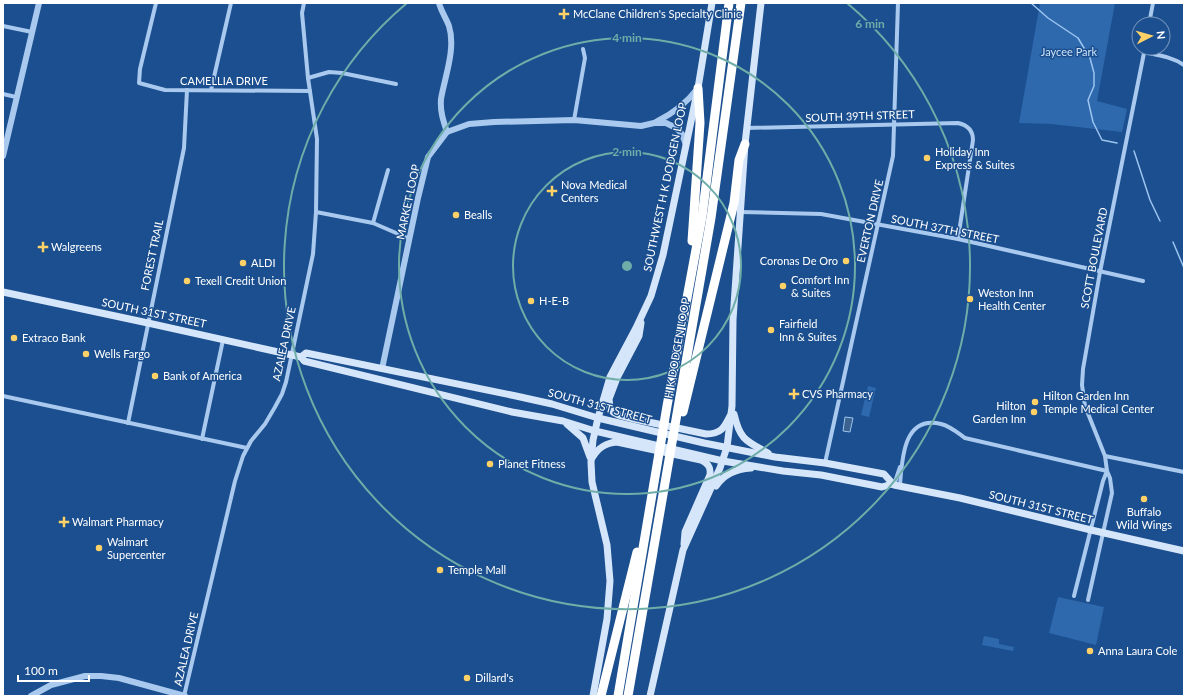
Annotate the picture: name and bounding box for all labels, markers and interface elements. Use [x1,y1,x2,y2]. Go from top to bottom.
place label: McClane Children's Specialty Clinic [573,7,741,20]
marker: McClane Children's Specialty Clinic [558,8,570,20]
text: 6 min [855,16,885,31]
north arrow [1131,16,1171,56]
text: 4 min [612,30,642,45]
text: N [1155,30,1168,40]
park label: Jaycee Park [1041,45,1098,58]
street label: CAMELLIA DRIVE [180,74,268,87]
street label: SOUTHWEST H K DODGEN LOOP [640,101,689,273]
street label: SOUTH 39TH STREET [805,107,915,124]
text: 2 min [612,144,642,159]
place label: Holiday Inn Express & Suites [935,145,1015,171]
marker: Holiday Inn Express & Suites [922,153,932,163]
street label: MARKET LOOP [393,163,422,241]
place label: Nova Medical Centers [561,178,627,204]
street label: EVERTON DRIVE [854,178,885,264]
marker: Nova Medical Centers [546,185,558,197]
street label: SCOTT BOULEVARD [1077,206,1110,310]
place label: Bealls [464,208,492,221]
marker: Bealls [451,210,461,220]
street label: SOUTH 37TH STREET [890,212,1001,245]
street label: FOREST TRAIL [138,218,165,292]
place label: Walgreens [51,240,102,253]
marker: Walgreens [38,242,48,252]
place label: Coronas De Oro [760,254,838,267]
place label: ALDI [251,256,276,269]
marker: Coronas De Oro [841,256,851,266]
marker: ALDI [238,258,248,268]
centre of rings [620,259,634,273]
place label: Comfort Inn & Suites [791,273,849,299]
place label: Texell Credit Union [195,274,286,287]
marker: Texell Credit Union [182,276,192,286]
marker: Comfort Inn & Suites [778,281,788,291]
place label: Weston Inn Health Center [978,286,1046,312]
place label: H-E-B [539,294,569,307]
marker: Weston Inn Health Center [965,294,975,304]
street label: SOUTH 31ST STREET [100,295,208,330]
marker: H-E-B [526,296,536,306]
street label: H K DODGEN LOOP [661,296,692,399]
street label: AZALEA DRIVE [269,306,298,382]
place label: Fairfield Inn & Suites [779,317,837,343]
marker: Fairfield Inn & Suites [766,325,776,335]
place label: Extraco Bank [22,331,86,344]
marker: Extraco Bank [9,333,19,343]
place label: Wells Fargo [94,347,150,360]
marker: Wells Fargo [81,349,91,359]
place label: Bank of America [163,369,242,382]
marker: Bank of America [150,371,160,381]
street label: SOUTH 31ST STREET [547,385,654,426]
place label: CVS Pharmacy [802,387,873,400]
marker: CVS Pharmacy [789,389,799,399]
place label: Hilton Garden Inn Temple Medical Center [1043,389,1154,415]
marker: Hilton Garden Inn Temple Medical Center [1030,397,1040,407]
place label: Hilton Garden Inn [973,399,1026,425]
marker: Hilton Garden Inn [1029,407,1039,417]
place label: Planet Fitness [498,457,566,470]
marker: Planet Fitness [485,459,495,469]
street label: SOUTH 31ST STREET [988,487,1095,526]
marker: Buffalo Wild Wings [1139,494,1149,504]
place label: Buffalo Wild Wings [1116,505,1172,531]
place label: Walmart Pharmacy [72,515,164,528]
marker: Walmart Pharmacy [59,517,69,527]
place label: Walmart Supercenter [107,535,166,561]
marker: Walmart Supercenter [94,543,104,553]
place label: Temple Mall [448,563,506,576]
marker: Temple Mall [435,565,445,575]
street label: AZALEA DRIVE [171,611,200,687]
place label: Anna Laura Cole [1098,644,1178,657]
marker: Anna Laura Cole [1085,646,1095,656]
scale bar [18,657,89,683]
text: 100 m [24,663,58,678]
place label: Dillard's [475,671,514,684]
marker: Dillard's [462,673,472,683]

